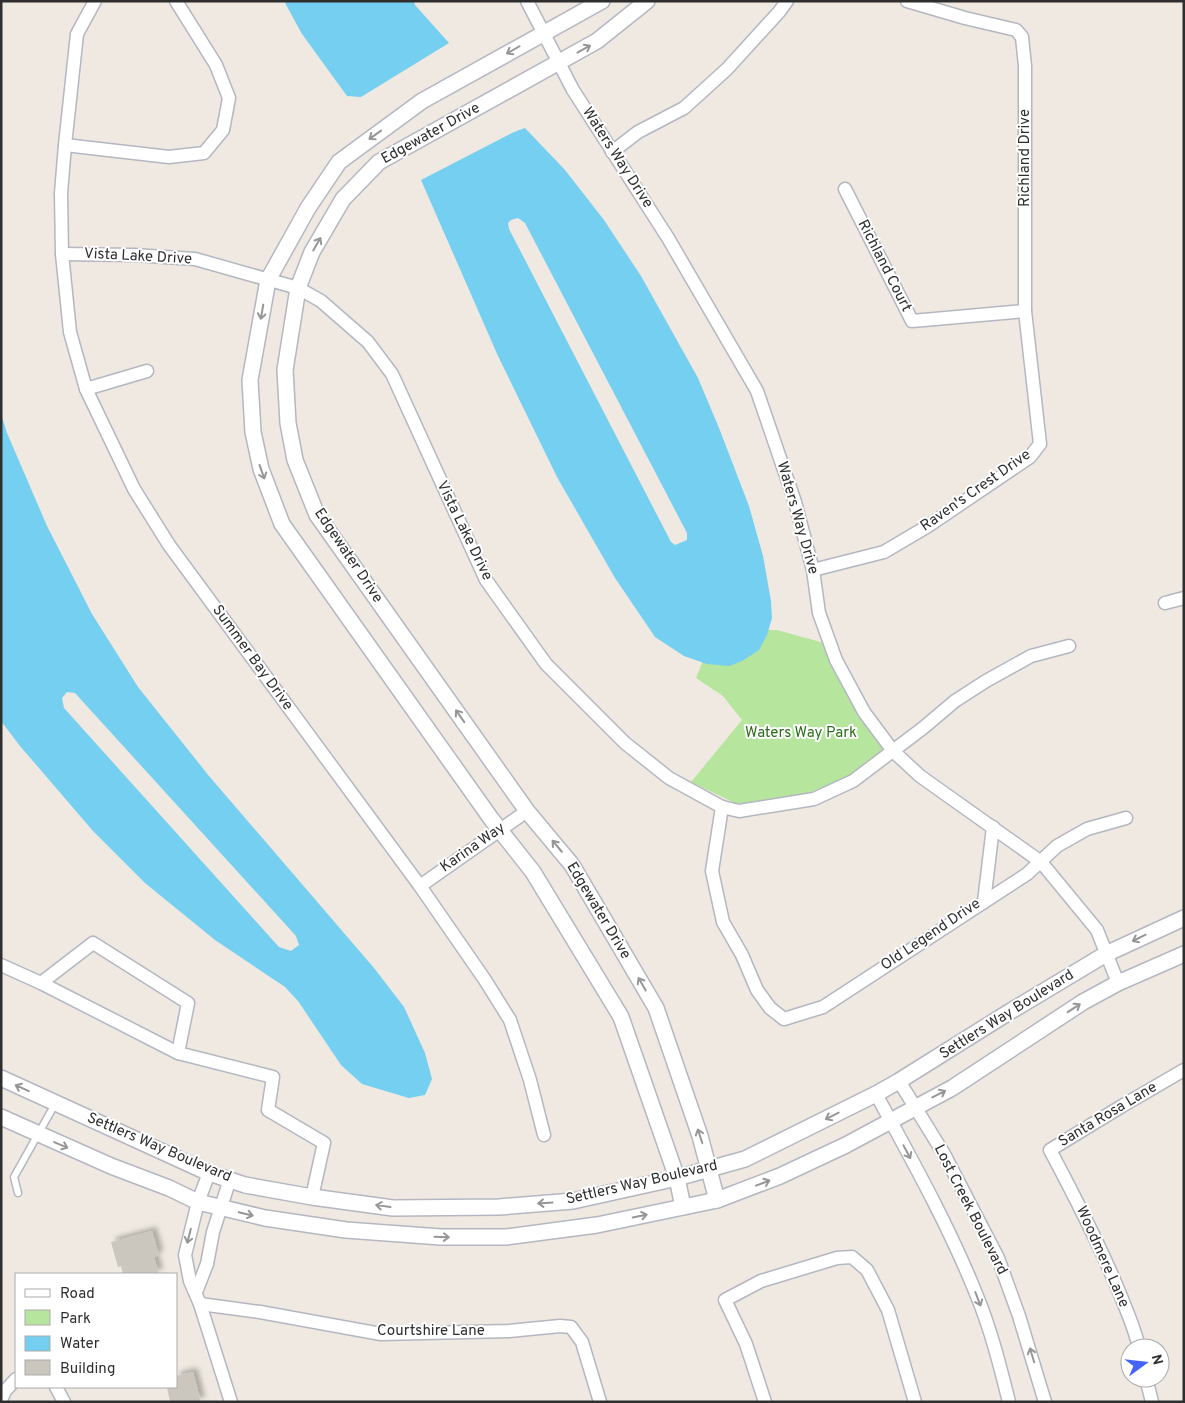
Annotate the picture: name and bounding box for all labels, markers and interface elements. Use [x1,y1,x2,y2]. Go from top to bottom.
one-way arrow [576,44,591,54]
one-way arrow [506,45,520,55]
street label: Edgewater Drive [378,99,484,169]
street label: Waters Way Drive [577,104,657,212]
street label: Richland Drive [1016,109,1035,207]
one-way arrow [368,130,382,140]
street label: Richland Court [853,217,915,315]
one-way arrow [312,237,322,251]
street label: Vista Lake Drive [83,245,193,269]
one-way arrow [257,303,267,319]
street label: Raven's Crest Drive [917,446,1035,536]
street label: Waters Way Drive [772,459,822,577]
one-way arrow [258,464,268,480]
street label: Vista Lake Drive [432,478,496,584]
street label: Edgewater Drive [309,505,387,607]
street label: Summer Bay Drive [207,602,297,714]
one-way arrow [455,709,465,723]
park label: Waters Way Park [745,724,857,743]
street label: Karina Way [437,819,509,877]
one-way arrow [551,840,562,853]
street label: Edgewater Drive [562,859,634,963]
street label: Old Legend Drive [877,895,985,975]
one-way arrow [1132,934,1147,943]
street label: Settlers Way Boulevard [936,966,1078,1064]
one-way arrow [637,977,647,992]
one-way arrow [1066,1003,1080,1013]
street label: Santa Rosa Lane [1055,1078,1161,1152]
one-way arrow [15,1082,30,1092]
one-way arrow [931,1089,946,1099]
street label: Settlers Way Boulevard [84,1109,234,1187]
one-way arrow [825,1112,840,1121]
one-way arrow [695,1128,704,1144]
one-way arrow [53,1140,68,1150]
street label: Lost Creek Boulevard [929,1142,1011,1278]
one-way arrow [902,1145,912,1160]
street label: Settlers Way Boulevard [564,1156,720,1210]
one-way arrow [755,1177,770,1187]
one-way arrow [538,1199,554,1208]
one-way arrow [375,1201,391,1211]
street label: Woodmere Lane [1071,1203,1133,1311]
one-way arrow [237,1210,253,1219]
one-way arrow [632,1211,648,1220]
one-way arrow [184,1227,194,1243]
one-way arrow [433,1232,449,1242]
legend [15,1273,178,1388]
text: Road [60,1285,95,1304]
one-way arrow [974,1290,983,1306]
text: Park [60,1310,91,1329]
street label: Courtshire Lane [377,1322,485,1341]
text: Water [60,1335,100,1354]
north arrow [1120,1338,1170,1388]
one-way arrow [1026,1347,1036,1363]
text: N [1147,1353,1166,1367]
text: Building [60,1360,115,1379]

